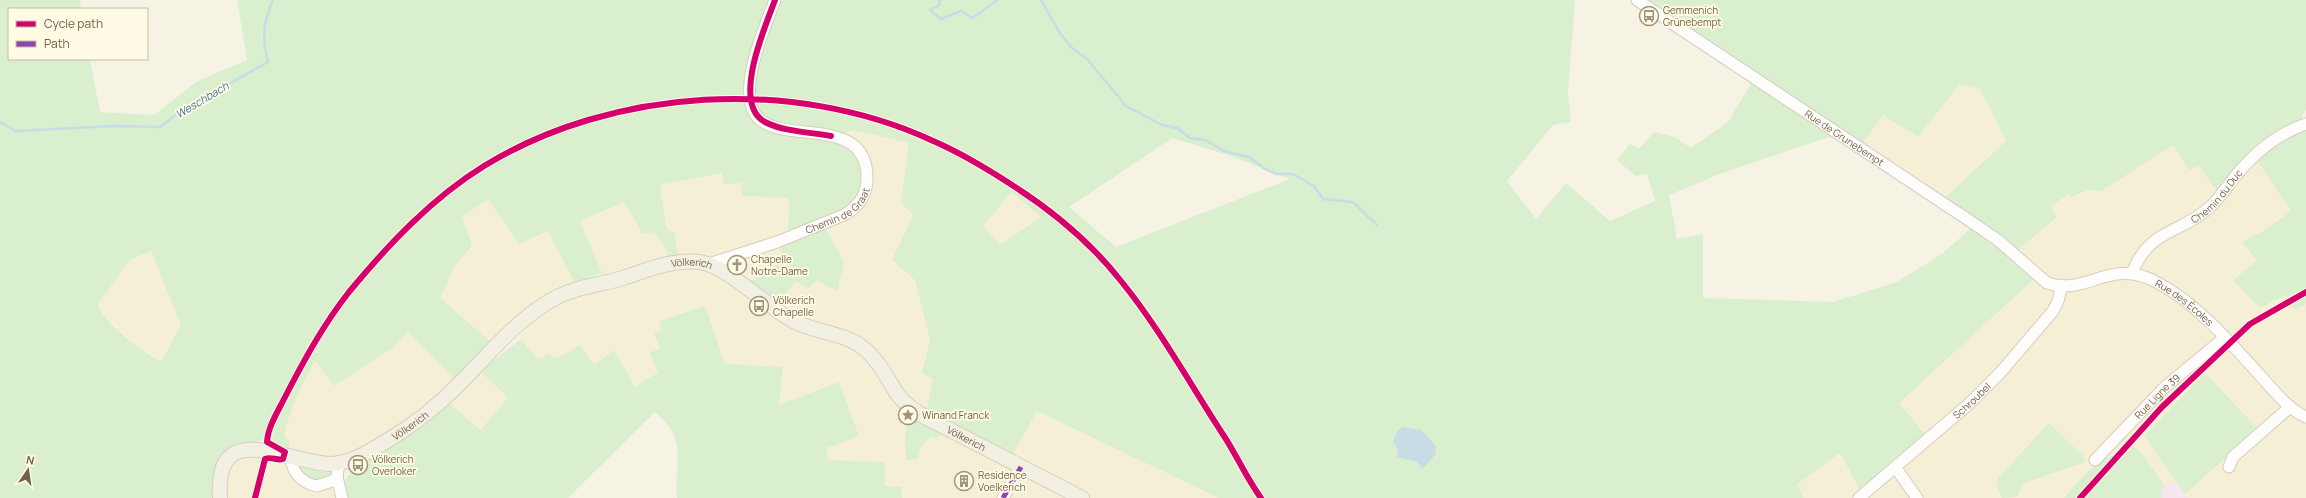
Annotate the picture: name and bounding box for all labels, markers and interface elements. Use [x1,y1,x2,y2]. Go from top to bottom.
place label: Gemmenich Grünebempt [1663,3,1721,29]
bus stop icon: Gemmenich Grünebempt [1638,5,1660,27]
legend [8,8,148,60]
text: Cycle path [44,15,103,32]
text: Path [44,35,70,52]
water label: Weschbach [172,78,232,121]
street label: Rue de Grunebempt [1802,106,1887,169]
street label: Chemin du Duc [2188,166,2246,226]
street label: Chemin de Graat [803,186,873,237]
place label: Chapelle Notre-Dame [751,252,808,278]
street label: Völkerich [670,254,715,272]
church icon: Chapelle Notre-Dame [726,254,748,276]
street label: Rue des Écoles [2153,276,2217,329]
place label: Völkerich Chapelle [773,293,815,319]
bus stop icon: Völkerich Chapelle [748,295,770,317]
street label: Rue Ligne 39 [2131,371,2183,422]
street label: Schroubel [1950,379,1994,422]
place icon: Winand Franck [897,404,919,426]
street label: Völkerich [389,408,431,443]
place label: Winand Franck [922,408,990,422]
street label: Völkerich [945,423,988,454]
north arrow [8,450,48,490]
text: N [25,452,36,468]
place label: Völkerich Overloker [372,452,417,478]
bus stop icon: Völkerich Overloker [347,454,369,476]
place label: Residence Voelkerich [978,468,1027,494]
building icon: Residence Voelkerich [953,470,975,492]

